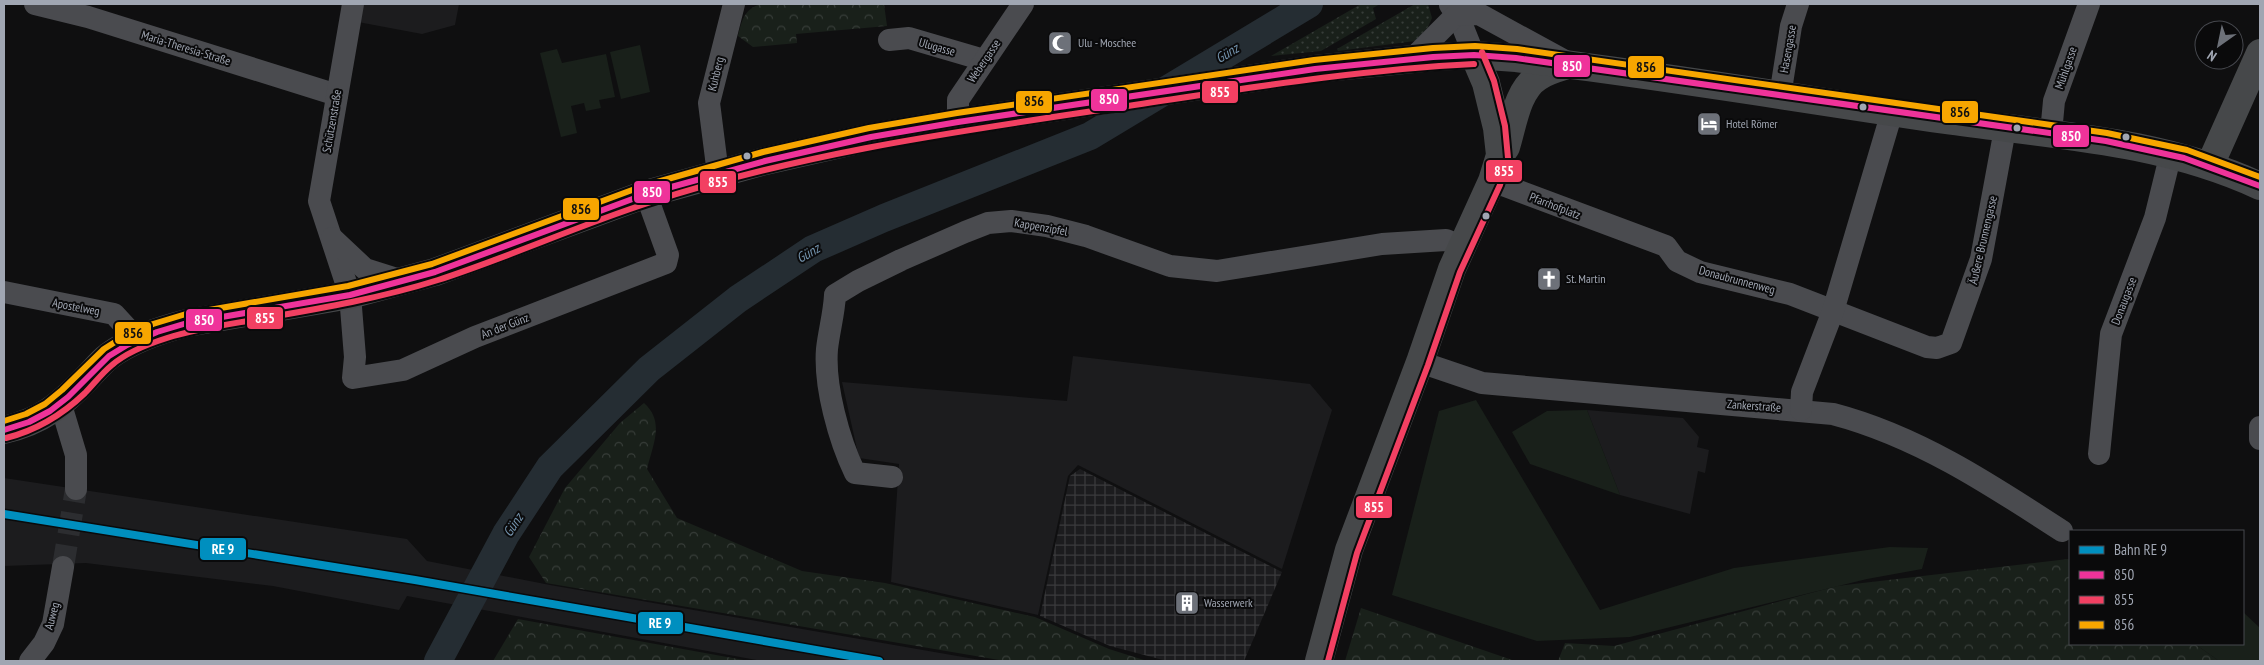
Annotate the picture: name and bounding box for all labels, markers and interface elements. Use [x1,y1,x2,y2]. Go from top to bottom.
north arrow [2194,20,2244,70]
street label: Hasengasse [1776,24,1799,74]
street label: Maria-Theresia-Straße [140,27,233,68]
mosque icon: Ulu - Moschee [1047,30,1073,56]
street label: Ulugasse [917,34,957,59]
place label: Ulu - Moschee [1078,35,1136,50]
street label: Webergasse [964,36,1004,85]
water label: Günz [1212,38,1244,67]
street label: Mühlgasse [2051,45,2080,91]
text: N [2204,46,2220,66]
line badge: 850 [1553,54,1591,78]
street label: Kuhberg [704,55,727,93]
line badge: 856 [1627,55,1665,79]
text: 850 [1562,57,1582,75]
text: 856 [1636,58,1656,76]
line badge: 855 [1201,80,1239,104]
text: 855 [1210,83,1230,101]
street label: Schützenstraße [319,88,344,154]
line badge: 850 [1090,88,1128,112]
line badge: 856 [1015,90,1053,114]
text: 850 [1099,90,1119,108]
text: 856 [1024,92,1044,110]
line badge: 856 [1941,100,1979,124]
unlabelled marker [1858,102,1868,112]
text: 856 [1950,103,1970,121]
hotel icon: Hotel Römer [1696,111,1722,137]
place label: Hotel Römer [1726,116,1778,131]
unlabelled marker [2012,123,2022,133]
line badge: 850 [2052,124,2090,148]
text: 850 [2061,127,2081,145]
unlabelled marker [2121,132,2131,142]
unlabelled marker [742,151,752,161]
line badge: 855 [1485,159,1523,183]
text: 855 [1494,162,1514,180]
line badge: 855 [699,170,737,194]
text: 855 [708,173,728,191]
line badge: 850 [633,180,671,204]
text: 850 [642,183,662,201]
street label: Pfarrhofplatz [1527,189,1583,222]
street label: Äußere Brunnengasse [1965,194,2000,286]
line badge: 856 [562,197,600,221]
text: 856 [571,200,591,218]
unlabelled marker [1481,211,1491,221]
street label: Kappenzipfel [1013,214,1069,239]
water label: Günz [793,238,825,267]
street label: Donaubrunnenweg [1697,262,1777,297]
church icon: St. Martin [1536,266,1562,292]
place label: St. Martin [1566,271,1606,286]
street label: Donaugasse [2108,275,2139,327]
street label: Apostelweg [51,295,101,318]
line badge: 855 [246,306,284,330]
line badge: 850 [185,308,223,332]
text: 855 [255,309,275,327]
street label: An der Günz [479,310,531,342]
text: 850 [194,311,214,329]
line badge: 856 [114,321,152,345]
text: 856 [123,324,143,342]
street label: Zankerstraße [1726,396,1782,415]
line badge: 855 [1355,495,1393,519]
text: 855 [1364,498,1384,516]
water label: Günz [499,508,528,540]
legend [2069,530,2244,645]
line badge: RE 9 [199,537,247,561]
text: RE 9 [212,540,235,558]
text: Bahn RE 9 [2114,540,2167,559]
text: 850 [2114,565,2135,584]
building icon: Wasserwerk [1174,590,1200,616]
text: 855 [2114,590,2134,609]
place label: Wasserwerk [1204,595,1253,610]
street label: Auweg [41,600,62,631]
line badge: RE 9 [637,611,684,635]
text: RE 9 [649,614,672,632]
text: 856 [2114,615,2135,634]

